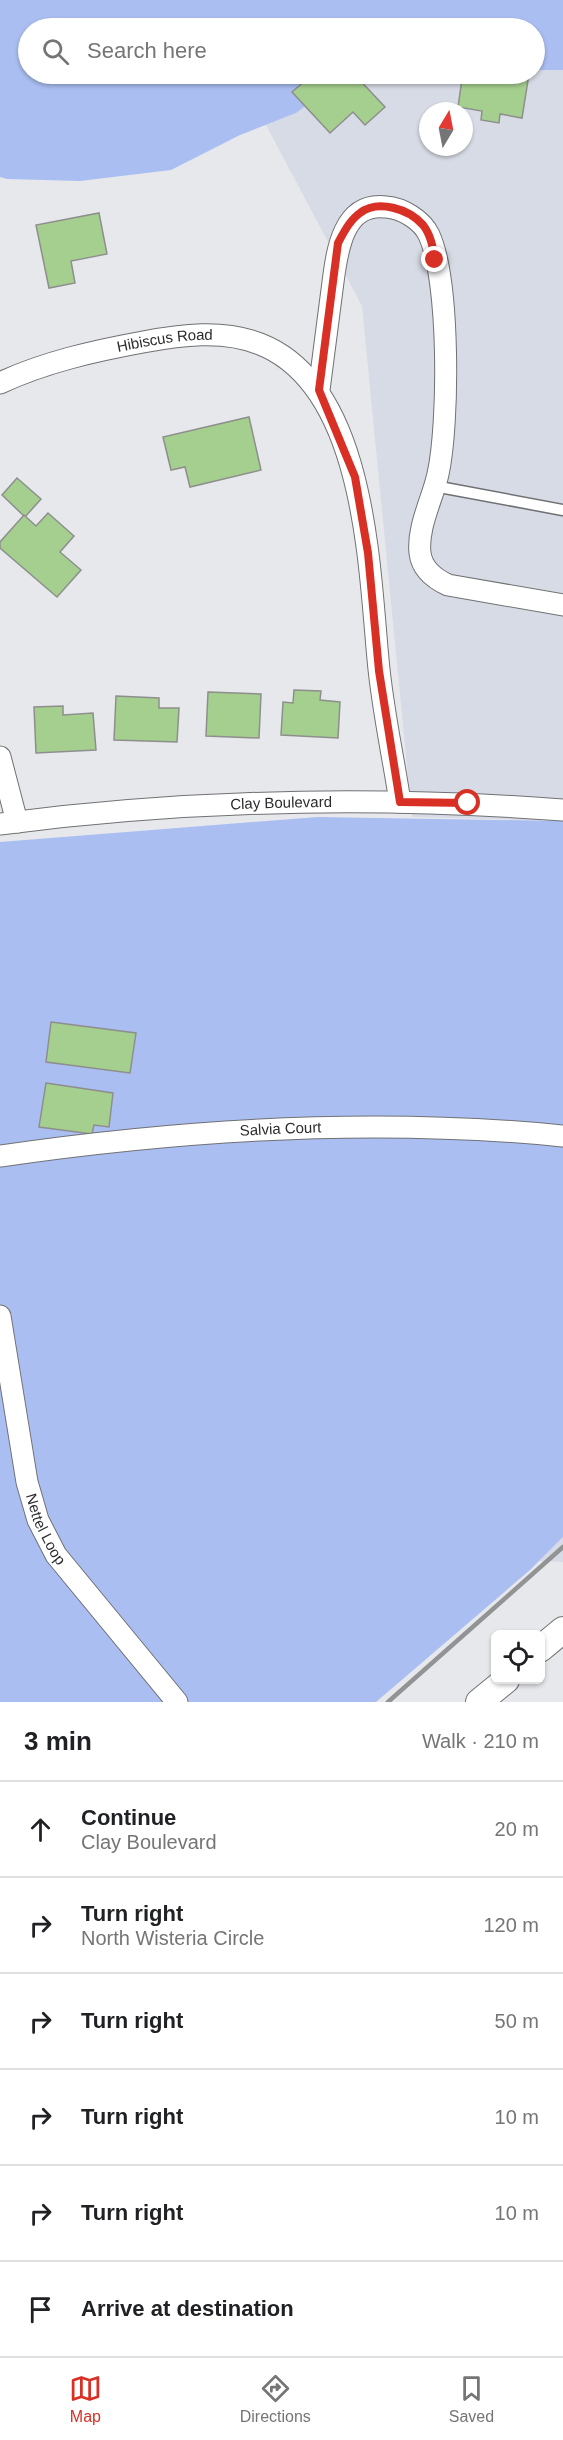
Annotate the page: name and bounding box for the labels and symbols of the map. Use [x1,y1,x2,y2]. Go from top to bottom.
north arrow [419,102,473,156]
route end [421,246,447,272]
street label: Hibiscus Road [115,326,213,355]
route start [454,789,480,815]
street label: Clay Boulevard [230,793,332,812]
street label: Salvia Court [239,1118,322,1139]
street label: Nettel Loop [23,1491,69,1568]

